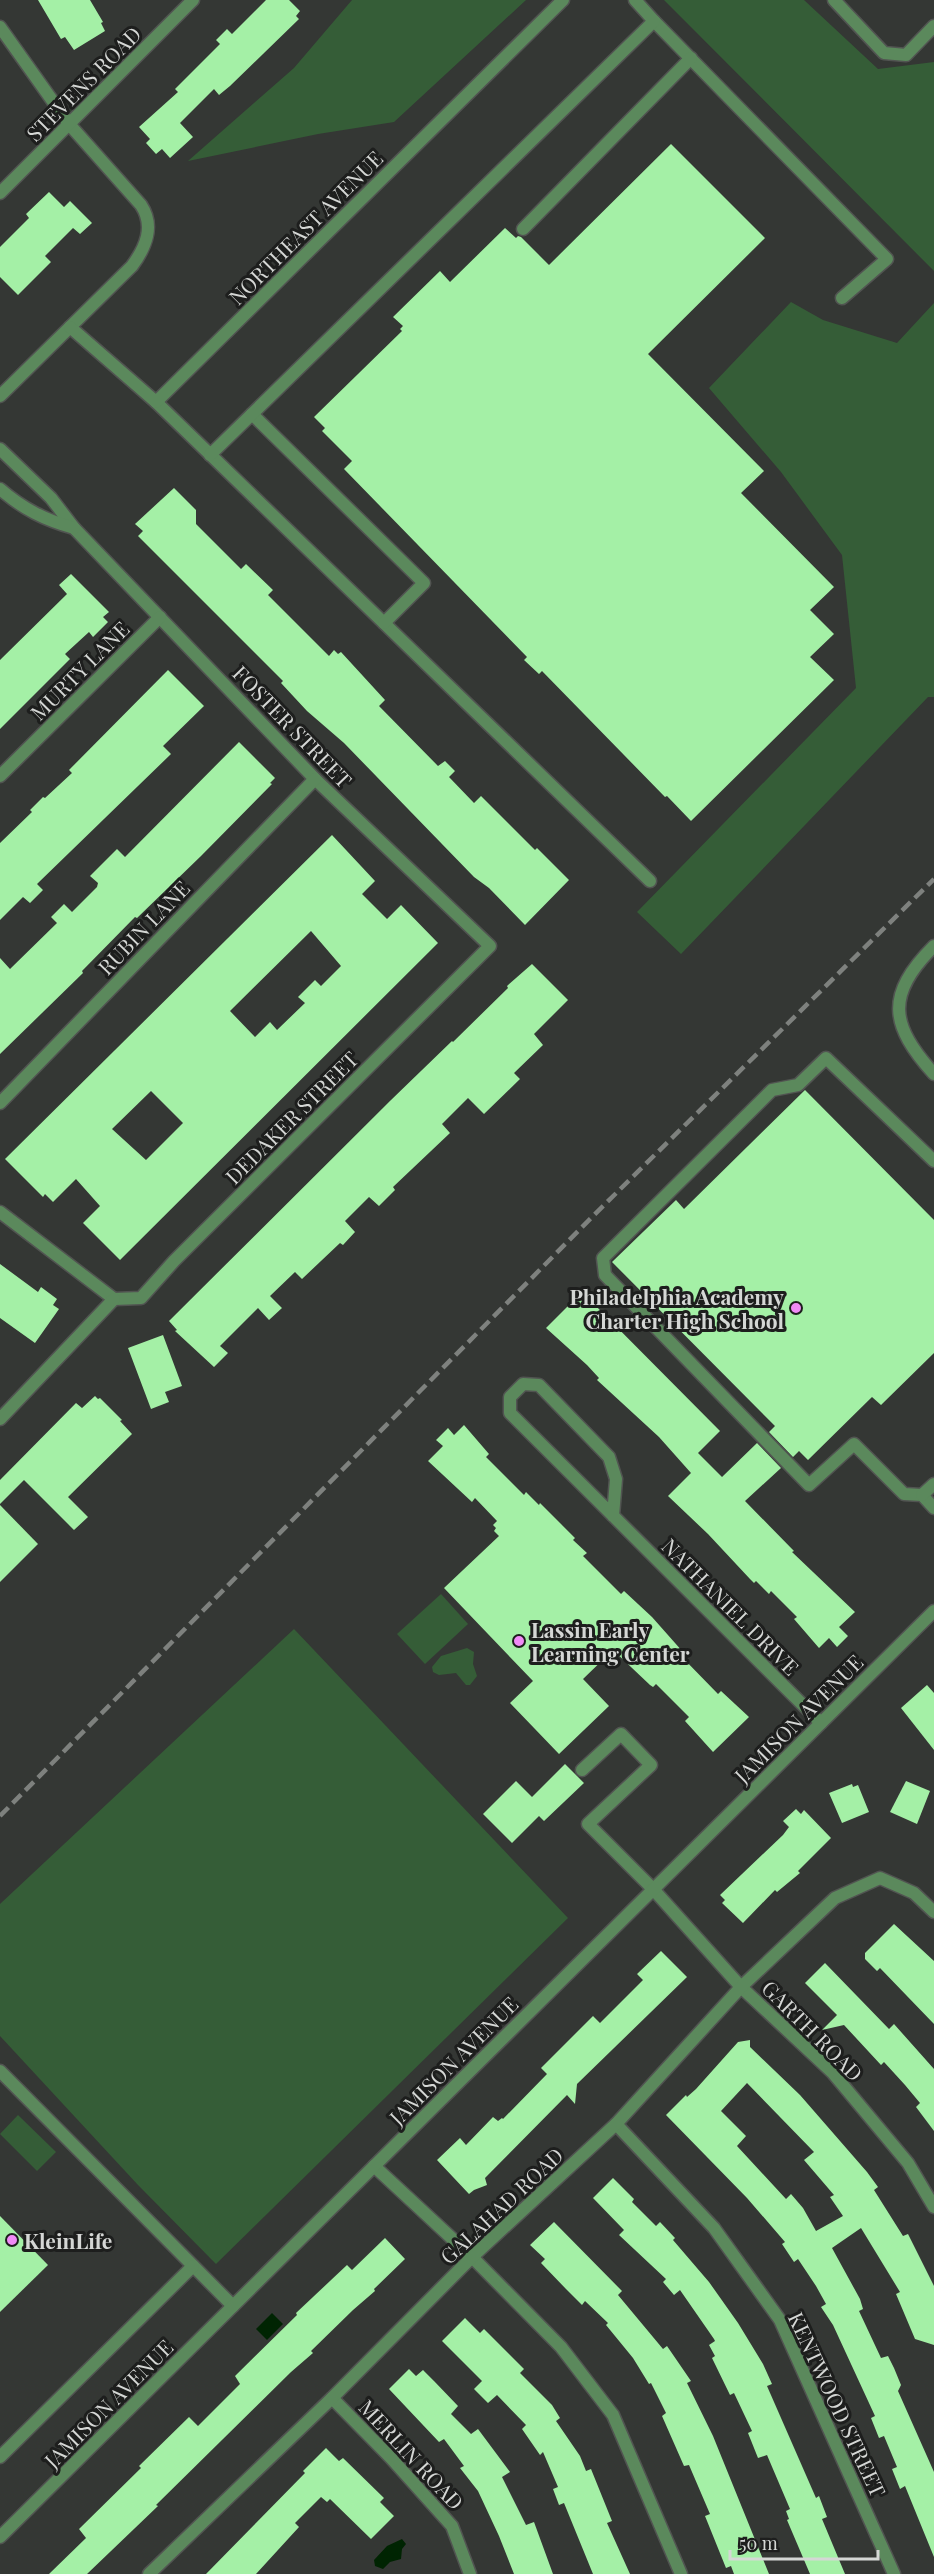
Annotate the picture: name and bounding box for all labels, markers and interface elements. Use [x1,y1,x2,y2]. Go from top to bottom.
street label: STEVENS ROAD [20,20,146,146]
street label: NORTHEAST AVENUE [222,144,388,310]
street label: MURTY LANE [24,615,134,725]
street label: FOSTER STREET [227,659,359,793]
street label: RUBIN LANE [91,874,195,980]
street label: DEDAKER STREET [218,1044,364,1190]
place label: Philadelphia Academy Charter High School [569,1282,784,1334]
marker: Philadelphia Academy Charter High School [789,1301,803,1315]
street label: NATHANIEL DRIVE [657,1532,805,1680]
place label: Lassin Early Learning Center [531,1615,690,1667]
marker: Lassin Early Learning Center [512,1634,526,1648]
street label: JAMISON AVENUE [727,1648,868,1789]
street label: GARTH ROAD [756,1973,870,2087]
street label: JAMISON AVENUE [382,1990,523,2131]
street label: GALAHAD ROAD [433,2141,569,2269]
place label: KleinLife [24,2226,112,2254]
marker: KleinLife [5,2233,19,2247]
street label: KENTWOOD STREET [783,2307,893,2501]
street label: JAMISON AVENUE [37,2333,178,2474]
street label: MERLIN ROAD [354,2393,470,2515]
scale bar [730,2523,878,2561]
text: 50 m [739,2531,778,2555]

